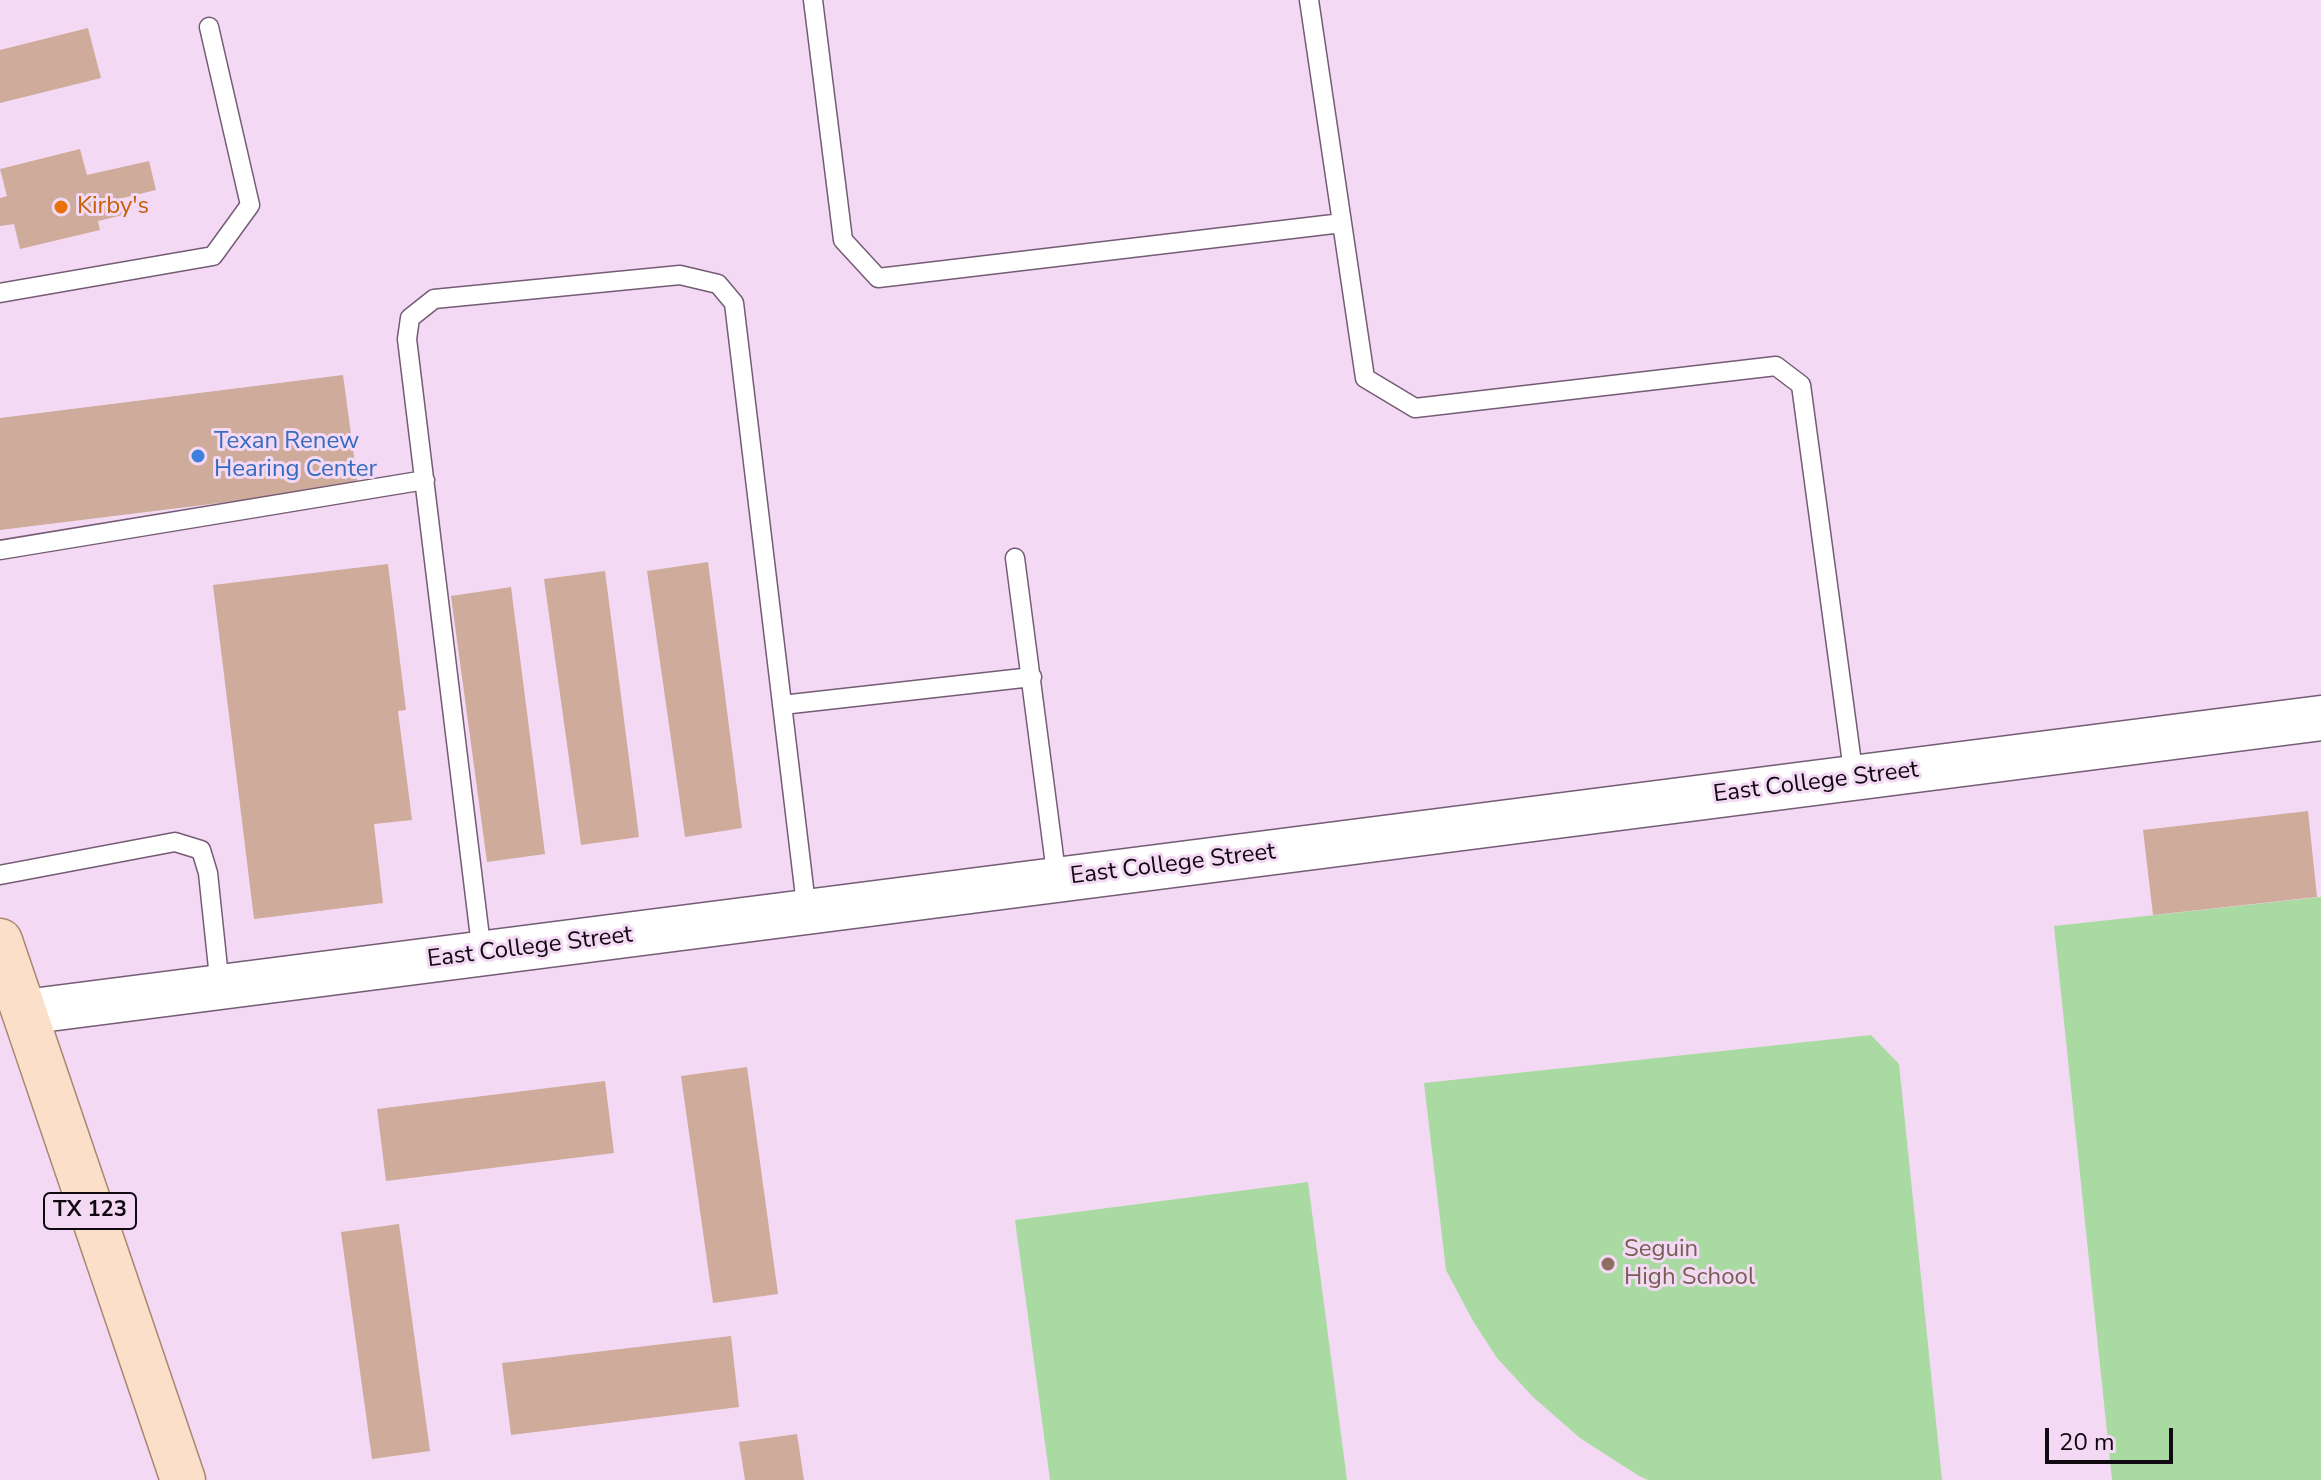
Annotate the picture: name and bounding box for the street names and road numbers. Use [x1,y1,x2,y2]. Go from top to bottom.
street label: East College Street [1712,756,1920,810]
street label: East College Street [1069,838,1277,892]
street label: East College Street [426,921,634,975]
road number: TX 123 [44,1193,136,1229]

